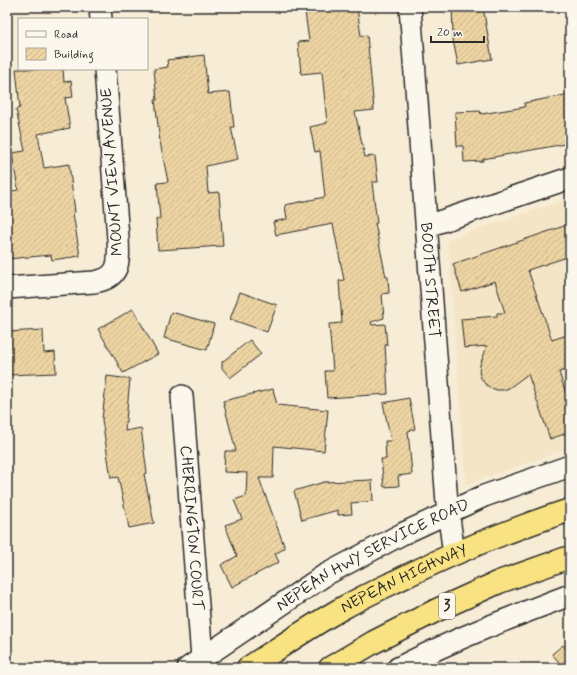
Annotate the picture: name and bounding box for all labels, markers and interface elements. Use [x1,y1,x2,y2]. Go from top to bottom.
legend [18,18,148,70]
scale bar [431,18,484,44]
text: 20 m [437,25,463,41]
text: Road [54,27,78,43]
text: Building [54,47,94,64]
street label: MOUNT VIEW AVENUE [96,87,128,257]
street label: BOOTH STREET [416,222,445,339]
street label: CHERRINGTON COURT [175,445,209,612]
street label: NEPEAN HWY SERVICE ROAD [272,494,473,616]
street label: NEPEAN HIGHWAY [336,539,471,618]
road number: 3 [439,593,455,619]

